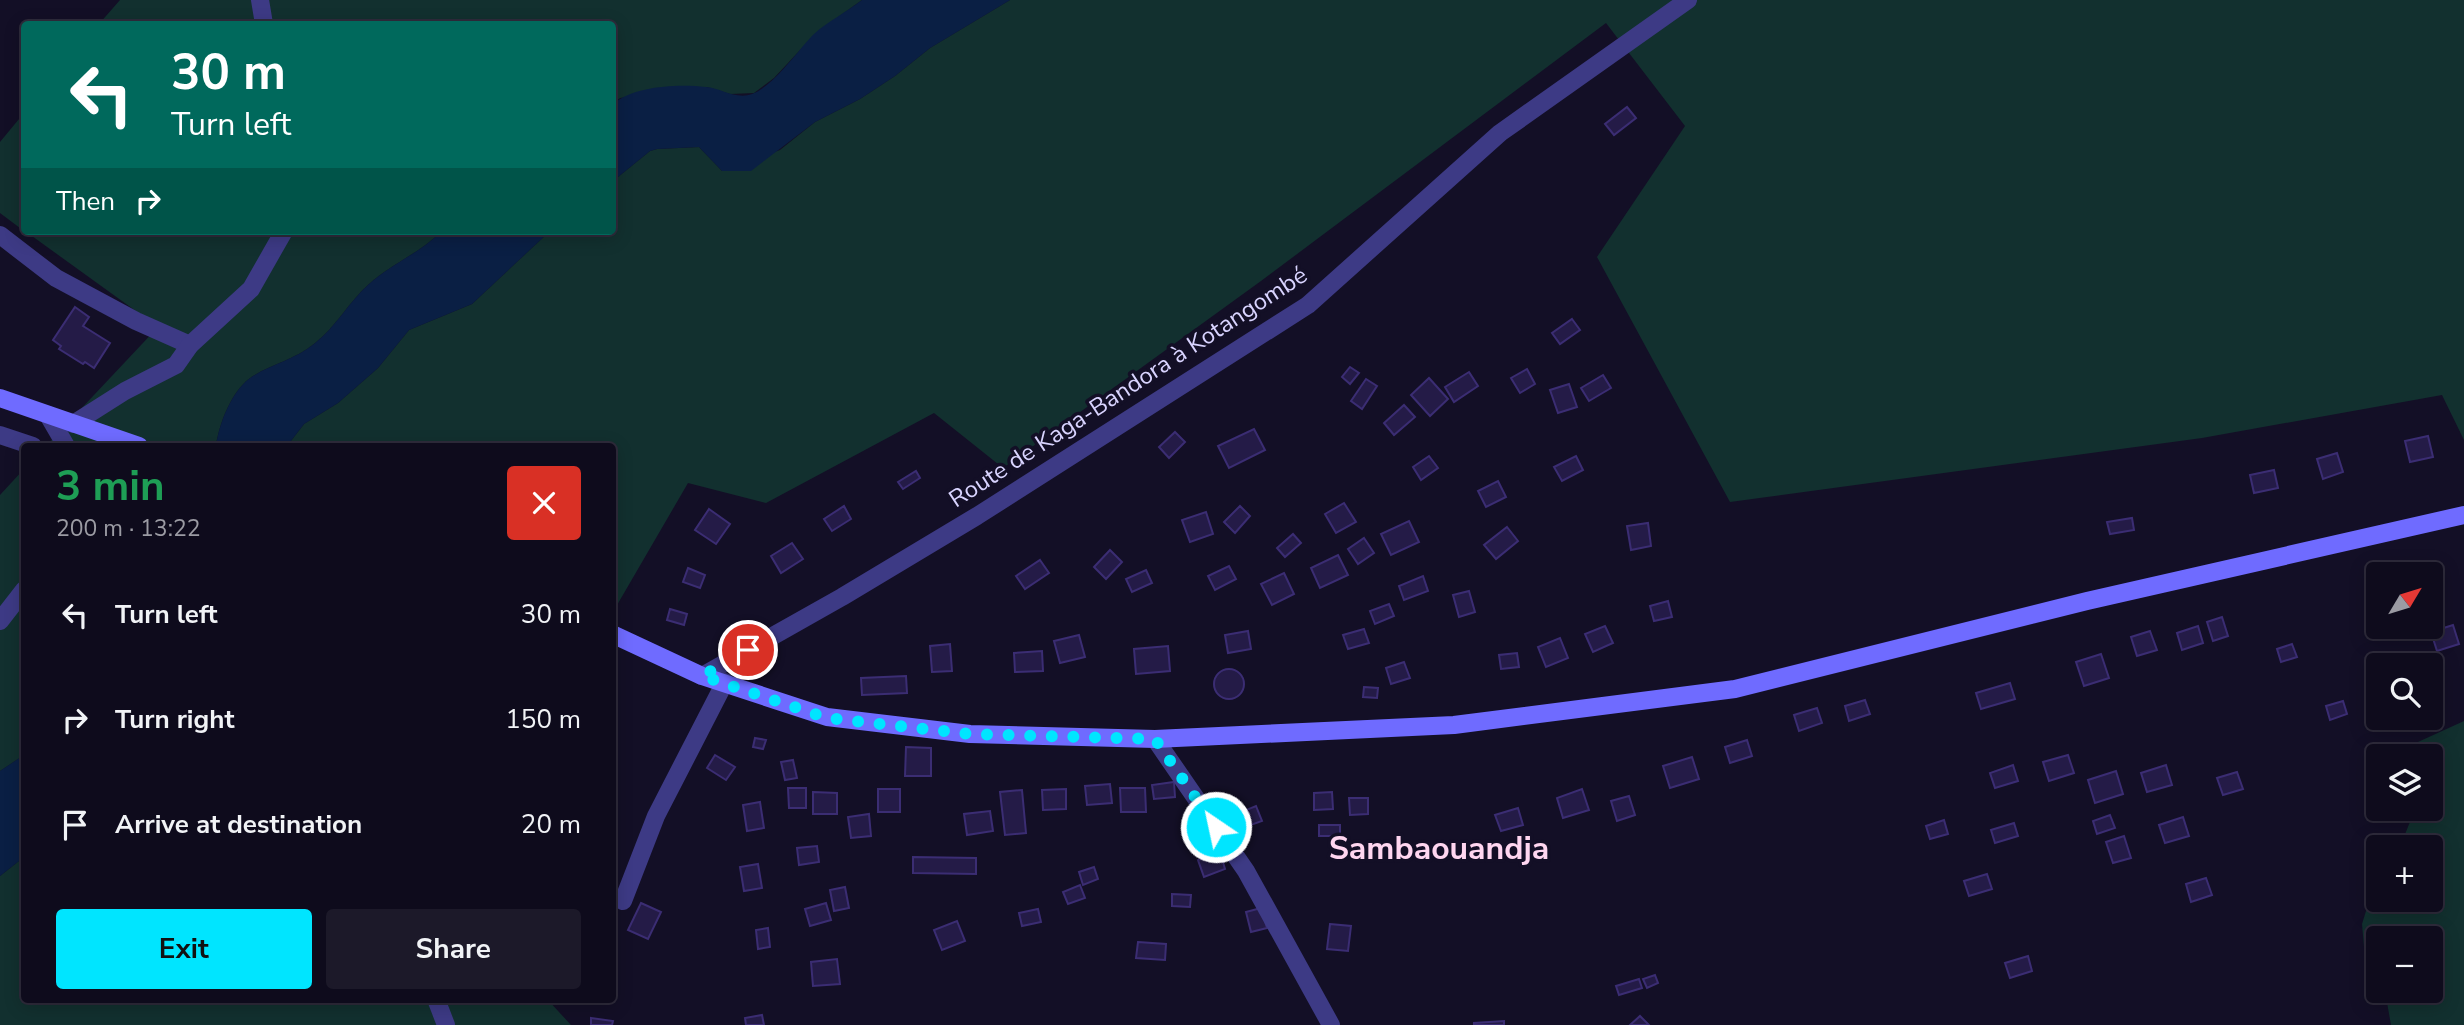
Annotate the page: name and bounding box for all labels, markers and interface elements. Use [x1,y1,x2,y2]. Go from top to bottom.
text: 30 m [171,39,286,106]
icon: left [56,49,147,140]
text: Turn left [171,103,291,146]
icon: right [129,182,167,220]
text: Then [56,184,115,219]
street label: Route de Kaga-Bandora à Kotangombé [943,259,1313,515]
text: 3 min [56,458,165,515]
button: close [507,466,581,540]
text: 200 m · 13:22 [56,513,201,544]
north arrow [2366,562,2443,639]
map controls [2366,562,2443,1003]
icon: left [56,596,94,634]
text: Turn left [115,597,218,632]
text: 30 m [521,597,581,632]
pin [718,620,778,680]
icon: arrive [729,631,767,669]
button: search [2366,653,2443,730]
icon: right [56,701,94,739]
text: Turn right [115,702,234,737]
text: 150 m [505,702,581,737]
button: layers [2366,744,2443,821]
position arrow [1179,790,1253,864]
icon: arrive [56,806,94,844]
text: Arrive at destination [115,807,362,842]
text: 20 m [521,807,581,842]
district label: Sambaouandja [1329,827,1549,870]
button: + [2366,835,2443,912]
button: Exit [56,909,312,989]
button: Share [326,909,581,989]
button: − [2366,926,2443,1003]

